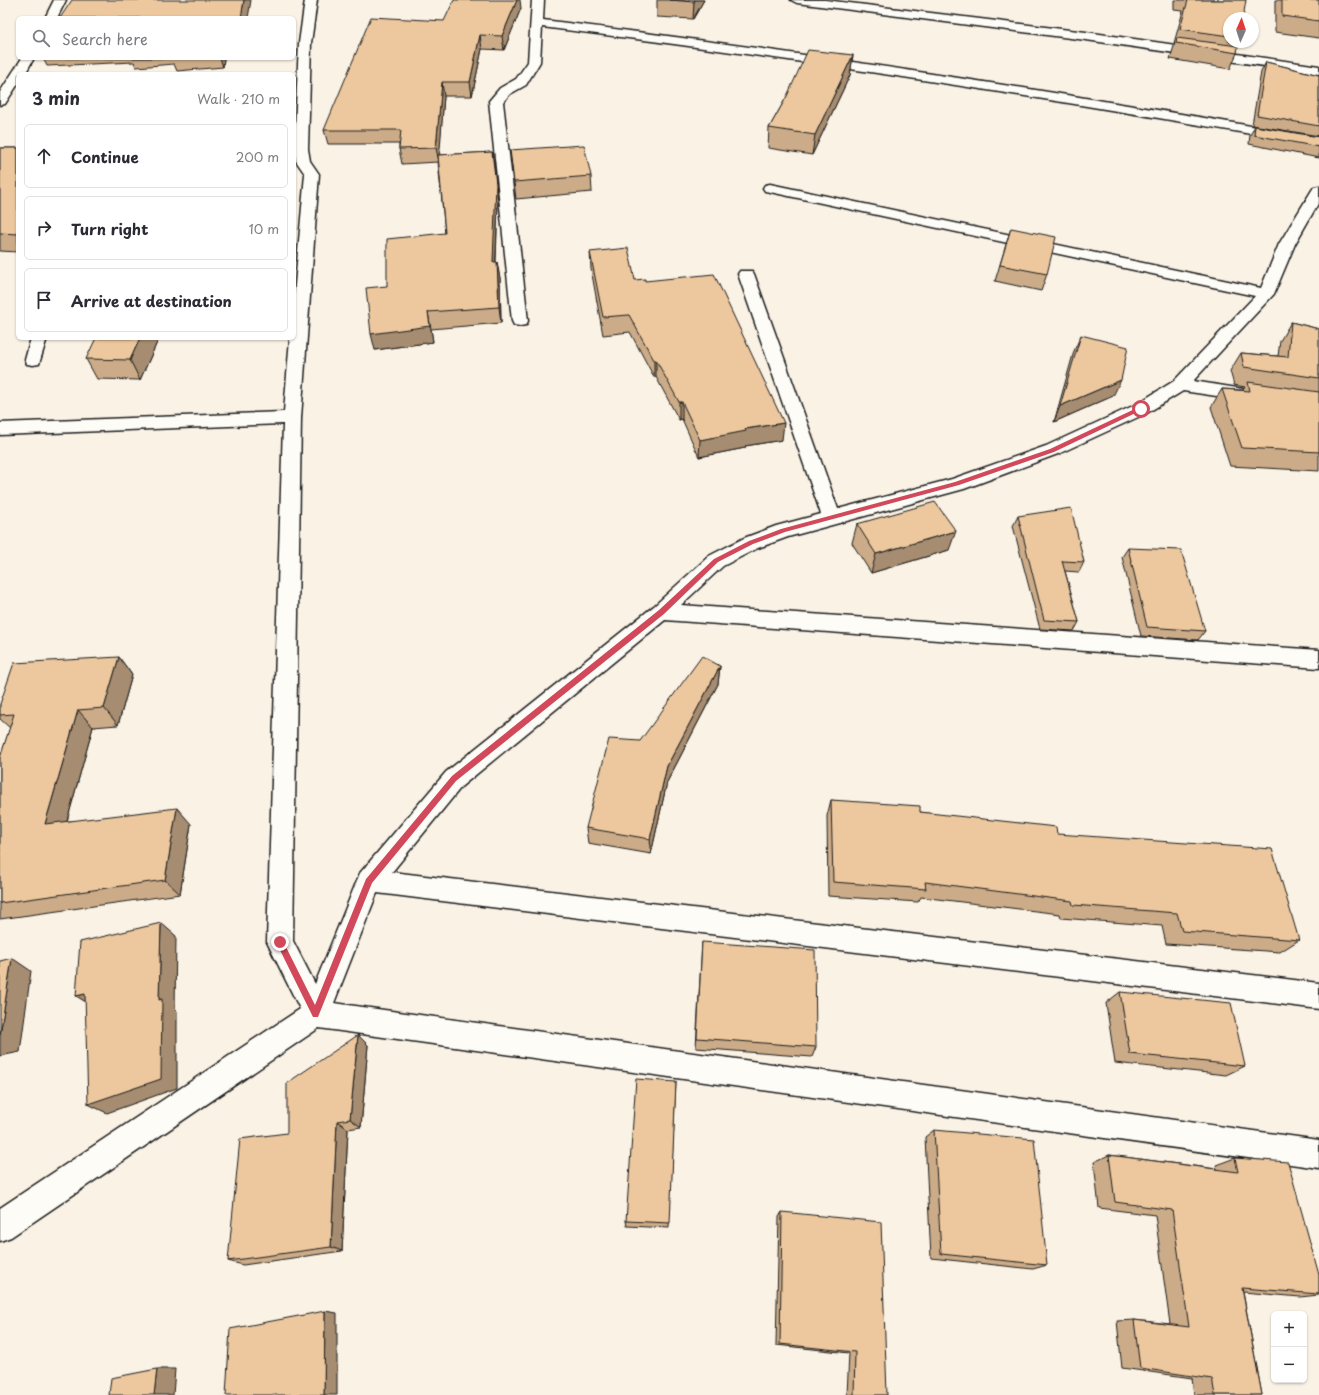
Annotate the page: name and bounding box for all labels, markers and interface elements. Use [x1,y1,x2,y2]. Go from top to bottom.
north arrow [1223,12,1259,48]
search box [16,16,296,60]
icon: search [30,27,52,49]
text: Search here [62,27,148,50]
text: 3 min [32,85,80,111]
text: Walk · 210 m [197,89,280,108]
icon: ahead [33,145,55,167]
text: Continue [71,145,139,168]
text: 200 m [236,147,279,166]
icon: right [33,217,55,239]
text: Turn right [71,217,148,240]
text: 10 m [249,219,279,238]
icon: arrive [33,289,55,311]
text: Arrive at destination [71,289,232,312]
route start [1132,400,1150,418]
route end [271,933,289,951]
map controls [1271,1311,1307,1383]
button: + [1271,1311,1307,1347]
button: − [1271,1347,1307,1383]

